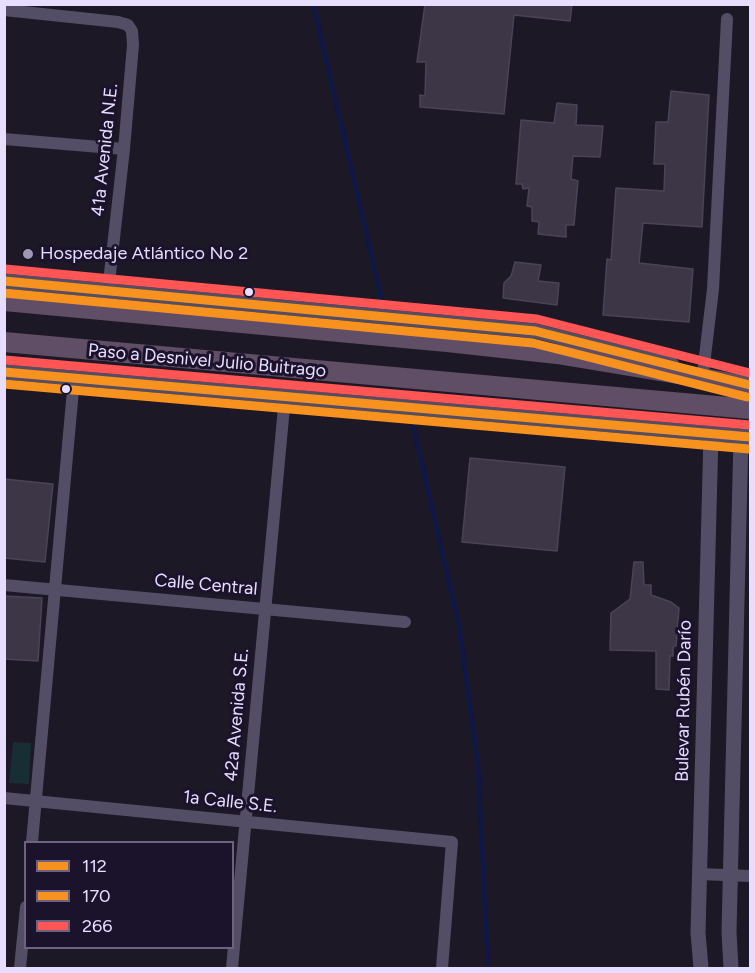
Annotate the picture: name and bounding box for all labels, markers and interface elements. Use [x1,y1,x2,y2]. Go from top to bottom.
street label: 41a Avenida N.E. [87,82,123,218]
place label: Hospedaje Atlántico No 2 [40,243,248,265]
marker: Hospedaje Atlántico No 2 [21,247,35,261]
unlabelled marker [243,286,255,298]
street label: Paso a Desnivel Julio Buitrago [87,340,327,382]
unlabelled marker [60,383,72,395]
street label: Calle Central [154,570,258,600]
street label: Bulevar Rubén Darío [672,620,696,782]
street label: 42a Avenida S.E. [220,648,254,782]
street label: 1a Calle S.E. [182,786,278,818]
legend [24,841,234,949]
text: 112 [82,855,107,877]
text: 170 [82,885,111,907]
text: 266 [82,915,112,937]

